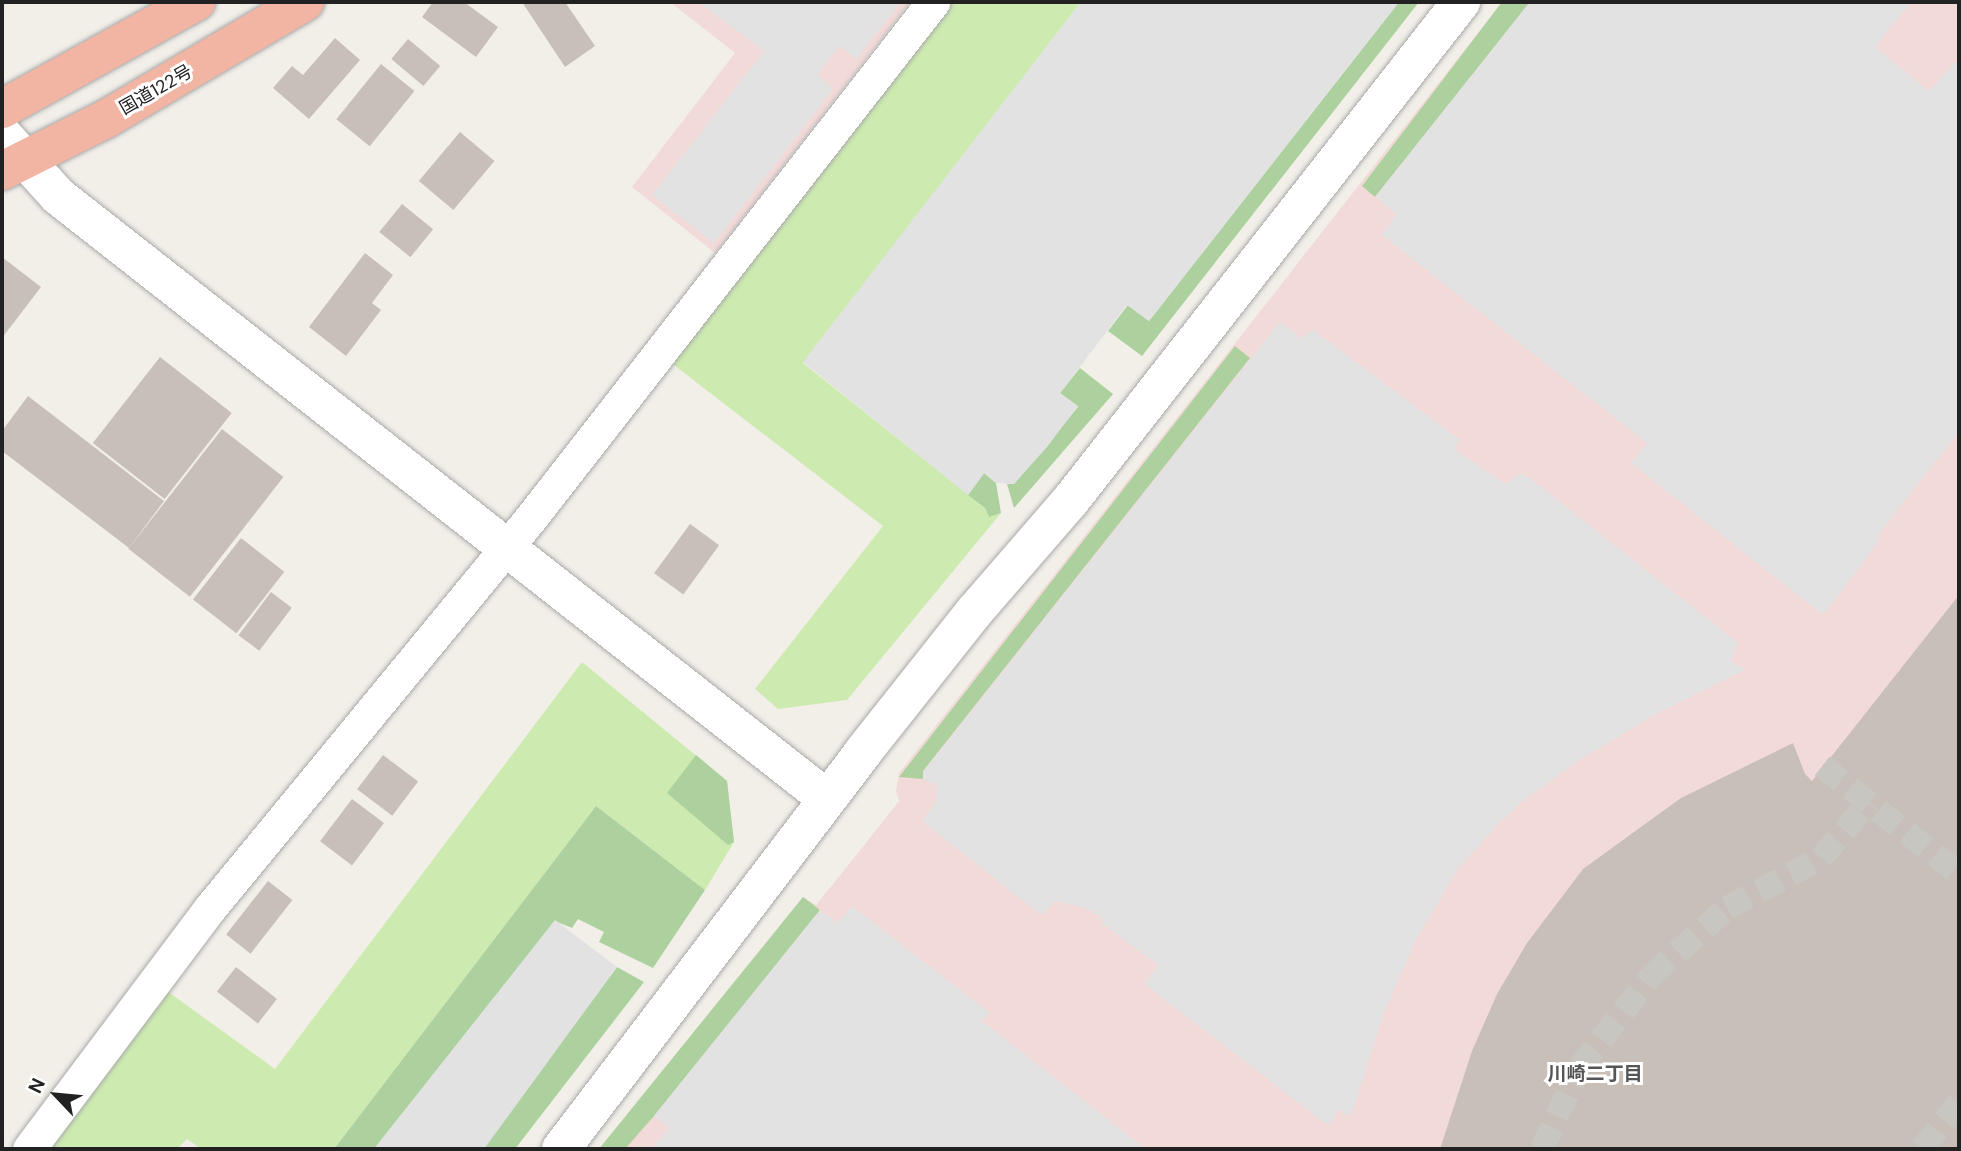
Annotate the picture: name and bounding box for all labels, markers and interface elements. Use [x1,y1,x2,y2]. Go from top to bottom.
street label: 国道122号 [116,61,196,119]
north arrow [21,1060,91,1130]
district label: 川崎二丁目 [1548,1063,1642,1085]
text: N [22,1074,51,1097]

